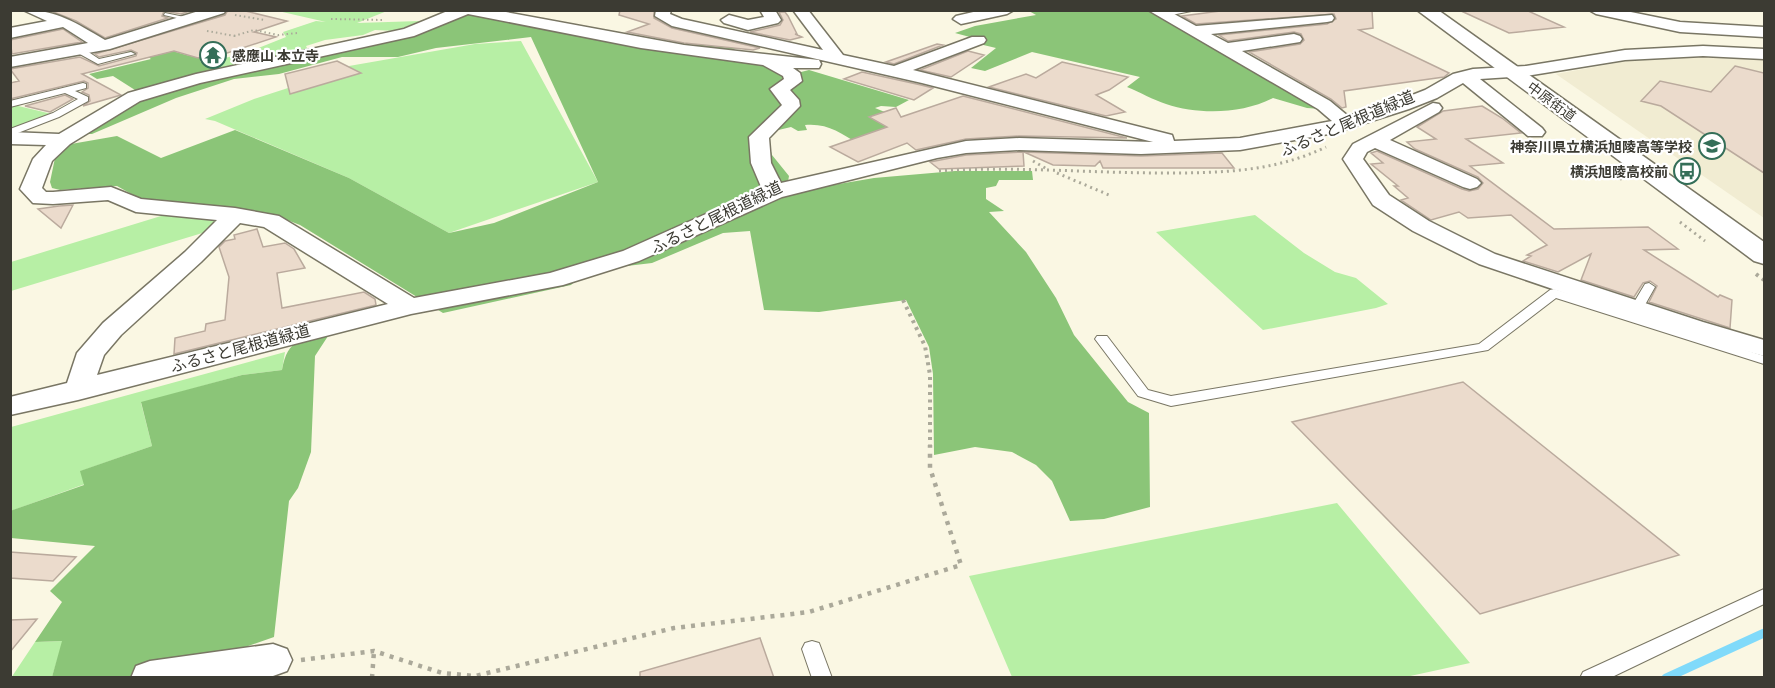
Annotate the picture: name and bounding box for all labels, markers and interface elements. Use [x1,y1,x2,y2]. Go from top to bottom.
temple icon: 感應山 本立寺 [198,40,228,70]
place label: 感應山 本立寺 [232,45,319,66]
street label: 中原街道 [1523,76,1581,126]
street label: ふるさと尾根道緑道 [1276,84,1418,162]
school or university icon: 神奈川県立横浜旭陵高等学校 [1697,131,1727,161]
place label: 神奈川県立横浜旭陵高等学校 [1510,136,1692,157]
bus stop icon: 横浜旭陵高校前 [1672,156,1702,186]
place label: 横浜旭陵高校前 [1570,161,1668,182]
street label: ふるさと尾根道緑道 [646,175,786,259]
street label: ふるさと尾根道緑道 [167,318,313,378]

